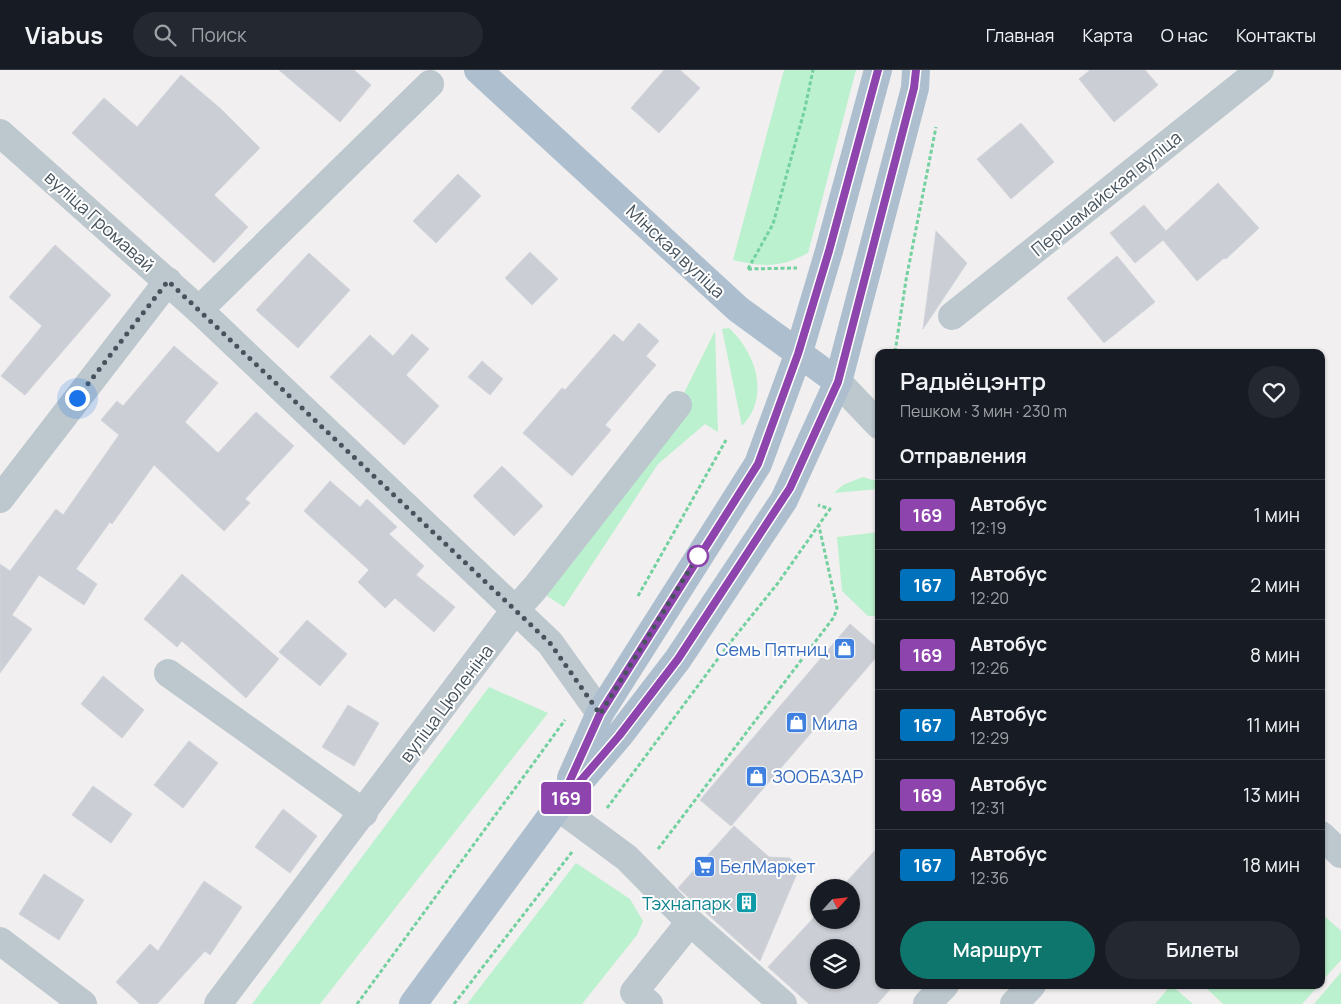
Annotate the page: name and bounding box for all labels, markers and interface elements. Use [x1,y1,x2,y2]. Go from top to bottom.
search box [133,12,483,57]
text: Viabus [25,18,103,51]
icon: search [151,21,179,49]
text: Поиск [191,22,246,48]
text: Главная [986,23,1055,47]
text: Карта [1083,23,1133,47]
text: О нас [1161,23,1208,47]
text: Контакты [1236,23,1316,47]
street label: Першамайская вуліца [1026,125,1186,261]
street label: вуліца Громавай [40,165,160,277]
street label: Мінская вуліца [621,199,731,303]
text: Радыёцэнтр [900,364,1046,397]
button: heart [1248,366,1300,418]
your location [65,386,90,411]
text: Пешком · 3 мин · 230 m [900,400,1067,422]
text: Отправления [900,443,1027,469]
text: Автобус [970,491,1047,517]
text: 1 мин [1254,502,1300,528]
text: 169 [913,503,942,527]
text: 12:19 [970,517,1006,539]
unlabelled marker [687,545,709,567]
text: Автобус [970,561,1047,587]
text: 2 мин [1250,572,1300,598]
text: 167 [913,573,942,597]
text: 12:20 [970,587,1009,609]
text: Автобус [970,631,1047,657]
place label: Семь Пятниц [716,637,828,661]
shop icon: Семь Пятниц [832,637,856,661]
street label: вуліца Цюленіна [394,639,498,767]
text: 8 мин [1250,642,1300,668]
text: 169 [913,643,942,667]
text: 12:26 [970,657,1009,679]
text: Автобус [970,701,1047,727]
shop icon: Мила [784,711,808,735]
place label: Мила [812,711,858,735]
text: 11 мин [1246,712,1300,738]
text: 167 [913,713,942,737]
text: 12:29 [970,727,1009,749]
shop icon: ЗООБАЗАР [744,764,768,788]
place label: ЗООБАЗАР [772,764,863,788]
text: Автобус [970,771,1047,797]
line badge: 169 [537,782,595,814]
text: 13 мин [1243,782,1300,808]
text: 169 [913,783,942,807]
text: 169 [551,786,581,810]
text: 12:31 [970,797,1005,819]
text: Автобус [970,841,1047,867]
text: 18 мин [1243,852,1300,878]
text: 167 [913,853,942,877]
supermarket icon: БелМаркет [692,854,716,878]
place label: БелМаркет [720,854,816,878]
text: 12:36 [970,867,1009,889]
north arrow [810,879,860,929]
map controls [810,879,860,989]
place label: Тэхнапарк [642,891,732,915]
building icon: Тэхнапарк [735,891,759,915]
button: Маршрут [900,921,1095,979]
button: Билеты [1105,921,1300,979]
button: layers [810,939,860,989]

